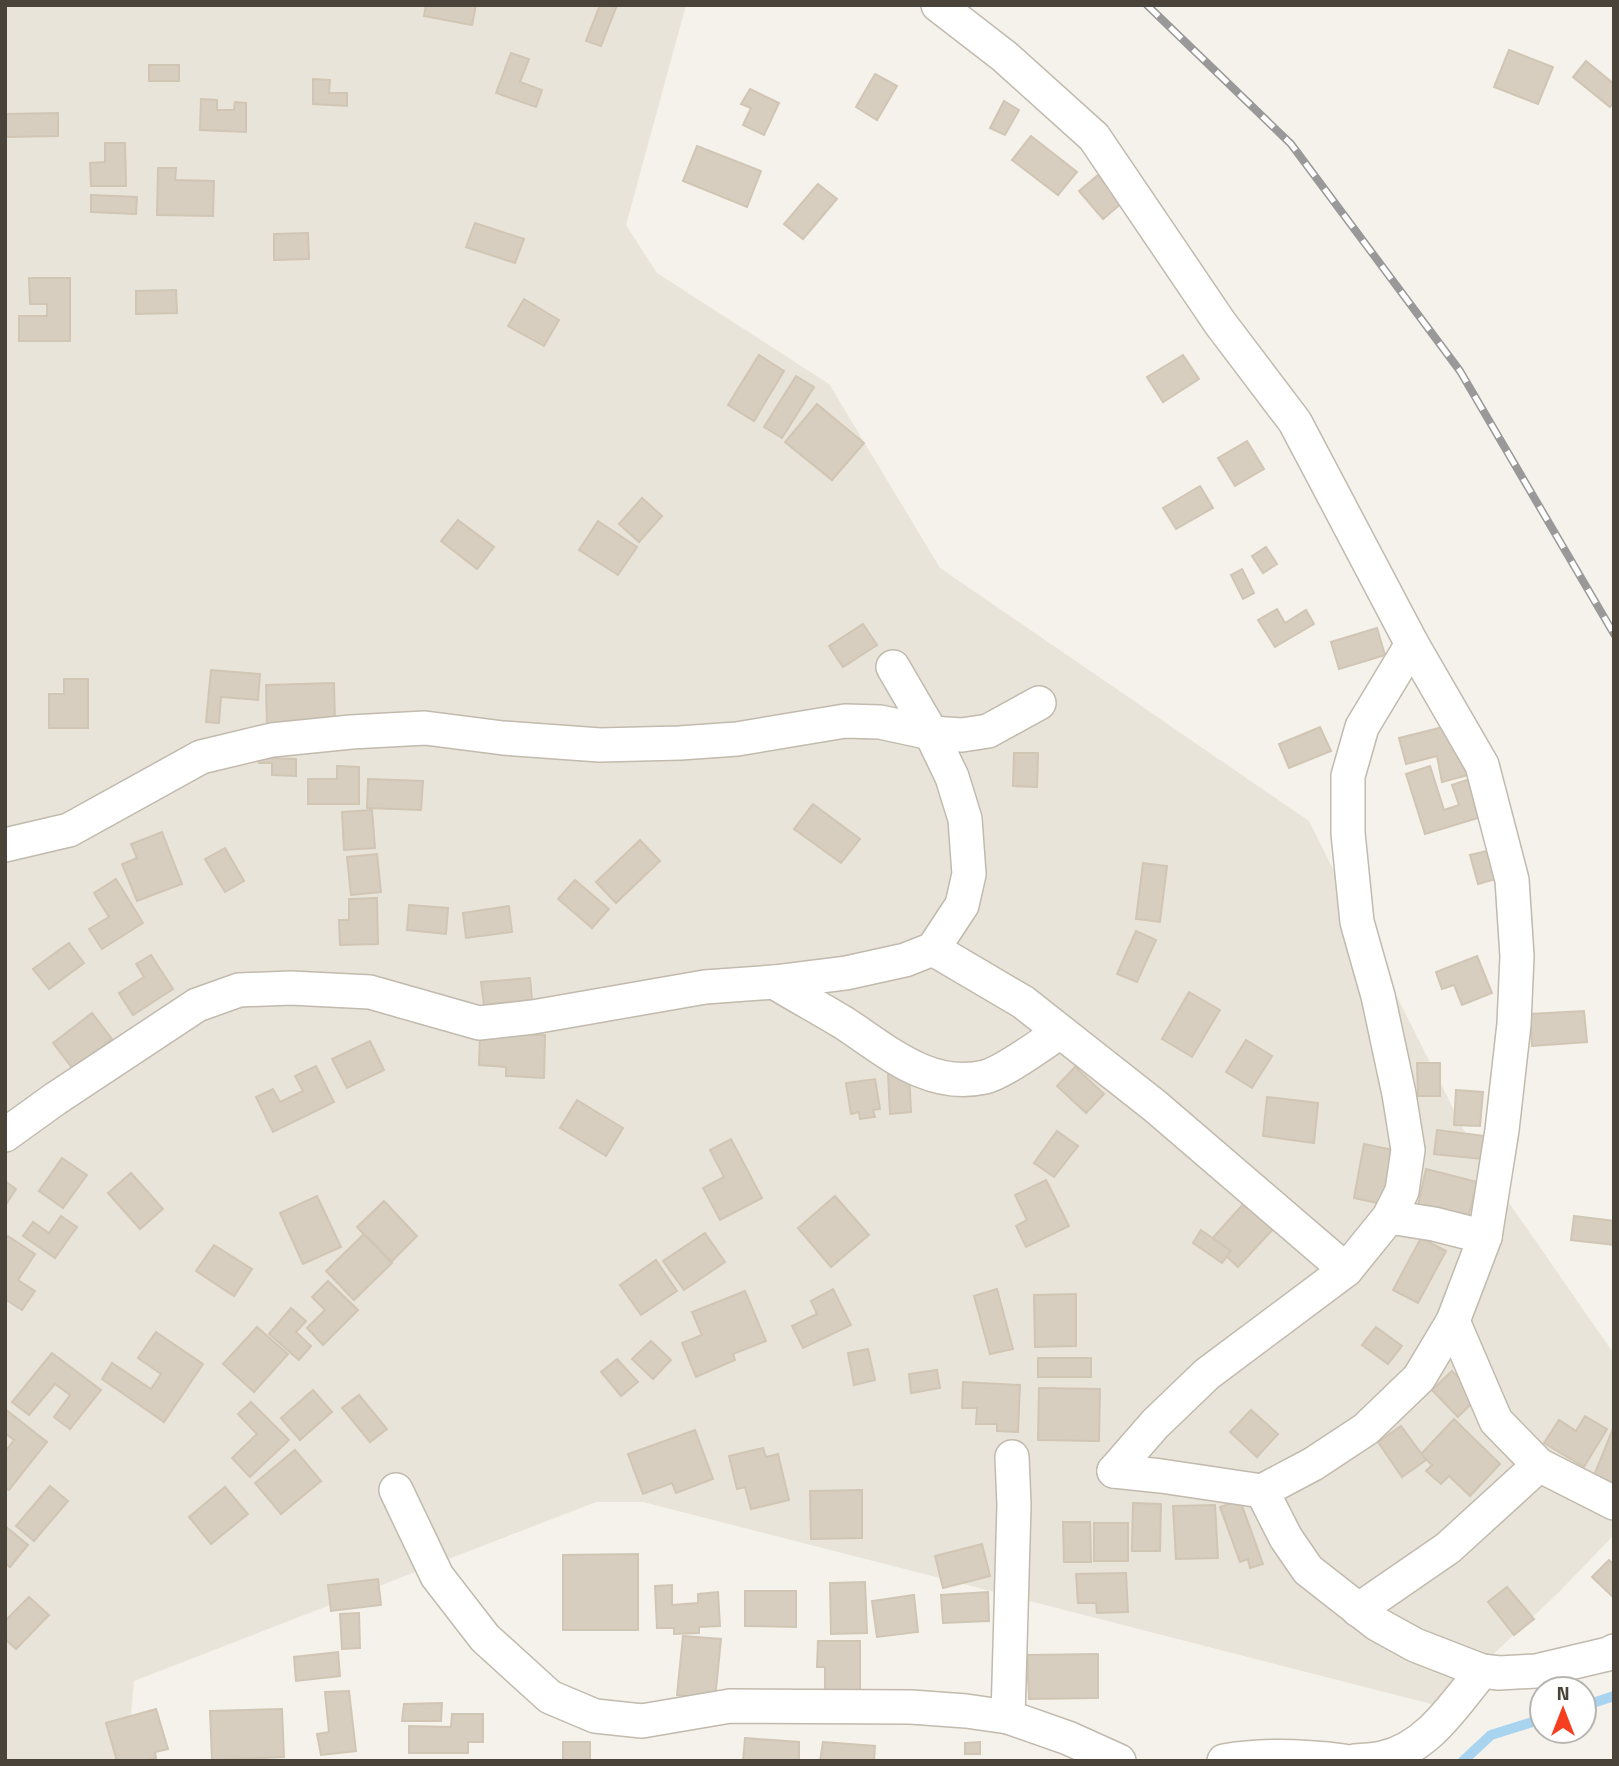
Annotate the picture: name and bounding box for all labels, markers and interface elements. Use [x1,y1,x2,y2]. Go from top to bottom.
north arrow [1528,1675,1598,1745]
text: N [1556,1678,1570,1707]

